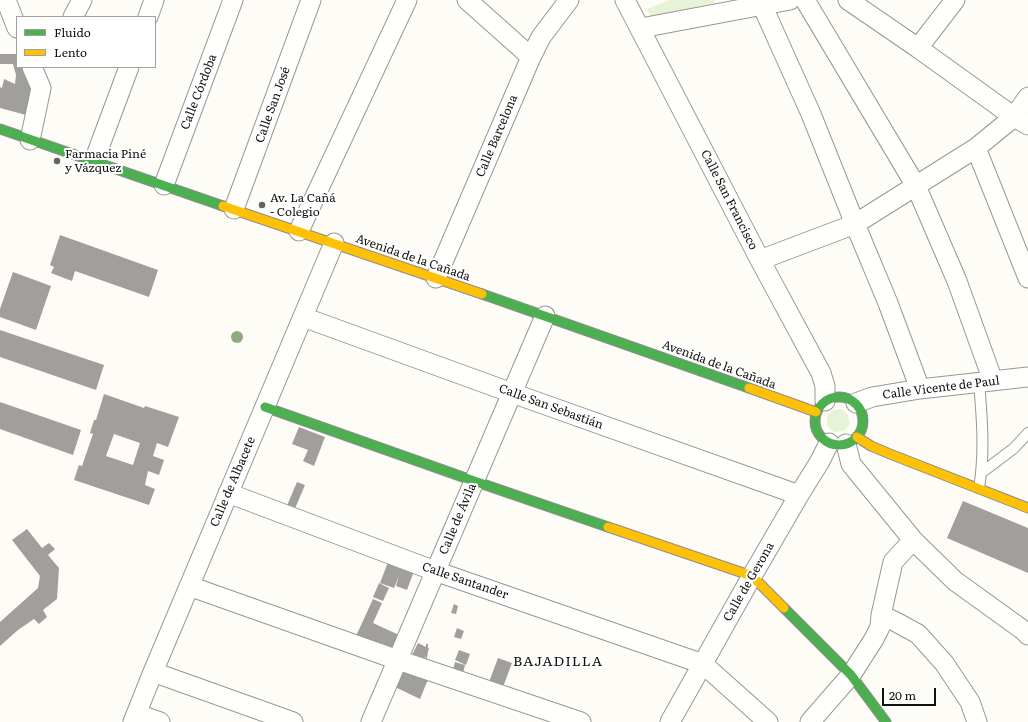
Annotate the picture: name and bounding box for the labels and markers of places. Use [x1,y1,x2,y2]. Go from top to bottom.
place label: Farmacia Piné y Vázquez [65,147,146,175]
marker: Farmacia Piné y Vázquez [52,156,62,166]
place label: Av. La Cañá - Colegio [270,191,336,219]
marker: Av. La Cañá - Colegio [257,200,267,210]

